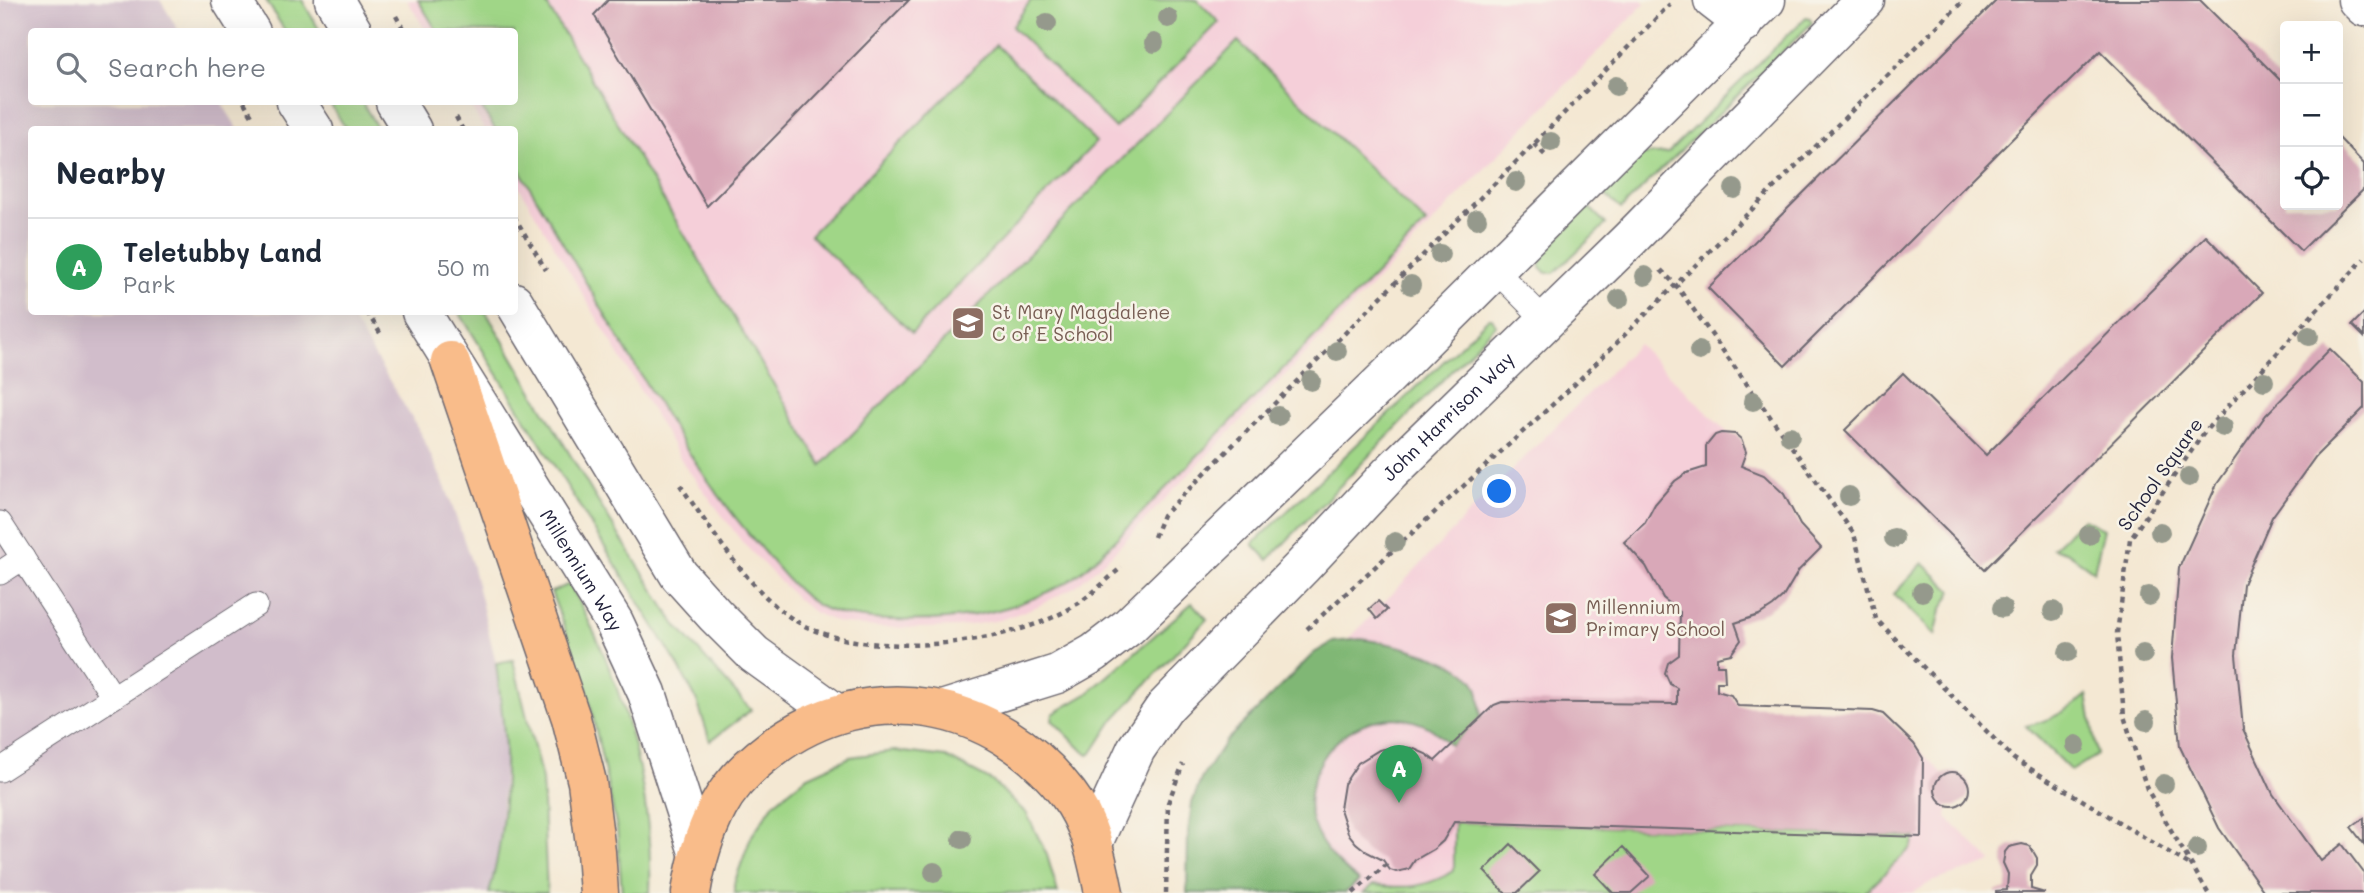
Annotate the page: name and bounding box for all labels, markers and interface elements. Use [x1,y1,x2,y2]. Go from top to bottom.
map controls [2280,21,2343,210]
button: + [2280,21,2343,84]
search box [28,28,518,105]
icon: search [52,48,90,86]
text: Search here [108,50,266,84]
button: − [2280,84,2343,147]
button: locate [2280,147,2343,210]
text: Nearby [56,152,166,192]
text: Teletubby Land [123,235,322,269]
text: A [71,252,87,282]
text: 50 m [437,252,490,282]
text: Park [123,269,175,299]
place label: St Mary Magdalene C of E School [992,299,1170,346]
school or university icon: St Mary Magdalene C of E School [949,304,987,342]
street label: John Harrison Way [1376,346,1519,486]
street label: School Square [2111,412,2208,535]
your location [1482,474,1516,508]
street label: Millennium Way [535,504,629,635]
place label: Millennium Primary School [1586,594,1725,641]
school or university icon: Millennium Primary School [1542,599,1580,637]
pin: A [1376,745,1422,803]

